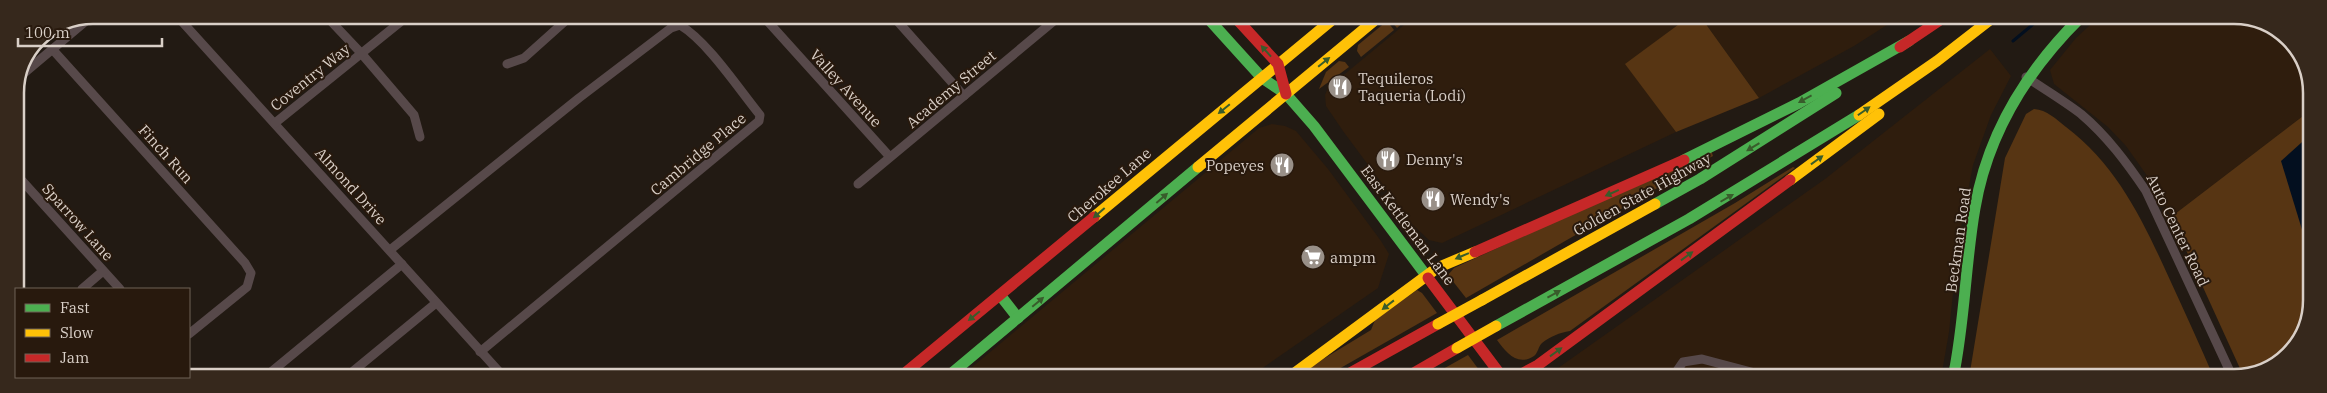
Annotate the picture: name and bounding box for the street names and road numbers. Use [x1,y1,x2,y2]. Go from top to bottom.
street label: Coventry Way [266,39,354,115]
street label: Valley Avenue [806,45,886,131]
street label: Academy Street [902,46,1000,132]
street label: Cambridge Place [646,109,750,199]
street label: Finch Run [135,121,198,188]
street label: Almond Drive [311,143,391,229]
street label: Cherokee Lane [1063,143,1155,227]
street label: Golden State Highway [1570,148,1714,240]
street label: East Kettleman Lane [1357,161,1459,289]
street label: Auto Center Road [2143,171,2213,289]
street label: Sparrow Lane [38,179,118,265]
street label: Beckman Road [1941,186,1975,294]

